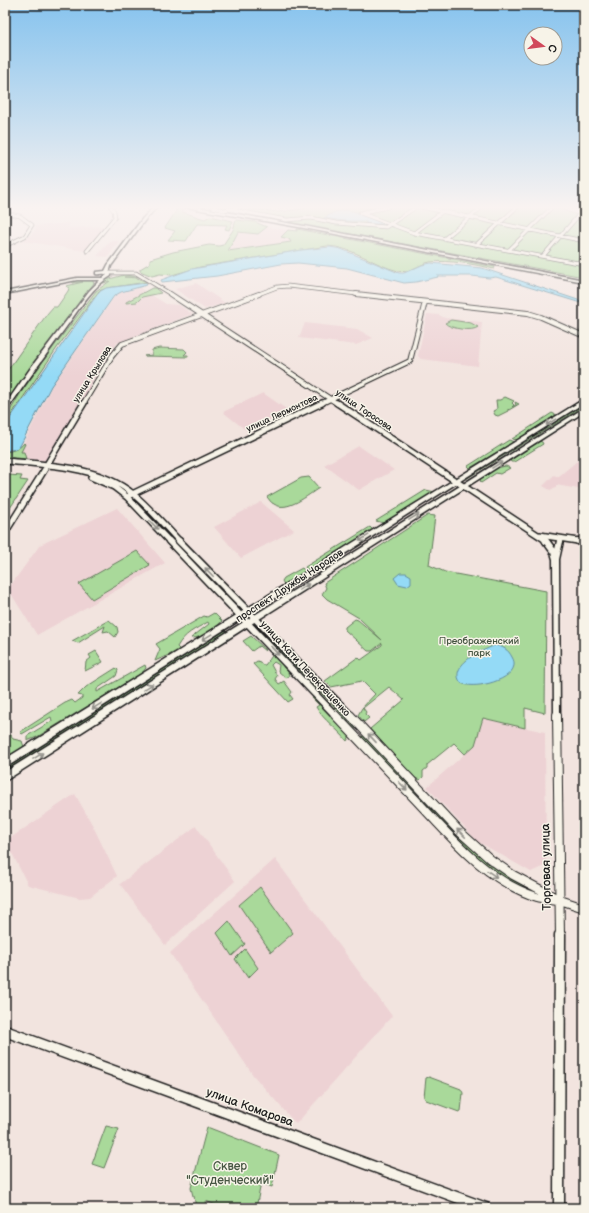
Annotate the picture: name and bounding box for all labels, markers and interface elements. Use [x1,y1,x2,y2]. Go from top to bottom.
north arrow [523,26,563,66]
text: С [545,43,559,54]
street label: улица Крылова [71,343,115,405]
street label: улица Торосова [333,387,395,434]
street label: улица Лермонтова [245,392,320,435]
one-way arrow [546,418,557,426]
one-way arrow [491,460,503,468]
one-way arrow [408,513,420,521]
one-way arrow [149,520,159,530]
one-way arrow [358,534,369,543]
street label: проспект Дружбы Народов [234,546,346,625]
one-way arrow [204,567,214,577]
one-way arrow [298,583,310,591]
street label: улица Кати Перекрещенко [258,618,353,719]
one-way arrow [202,633,213,641]
park label: Преображенский парк [439,635,520,659]
one-way arrow [270,646,280,656]
one-way arrow [142,682,154,690]
one-way arrow [91,703,103,711]
one-way arrow [367,733,377,743]
one-way arrow [32,752,43,760]
one-way arrow [398,781,407,792]
street label: Торговая улица [538,823,555,911]
one-way arrow [456,828,466,838]
one-way arrow [487,870,498,878]
street label: улица Комарова [204,1085,296,1130]
park label: Сквер "Студенческий" [186,1159,274,1188]

